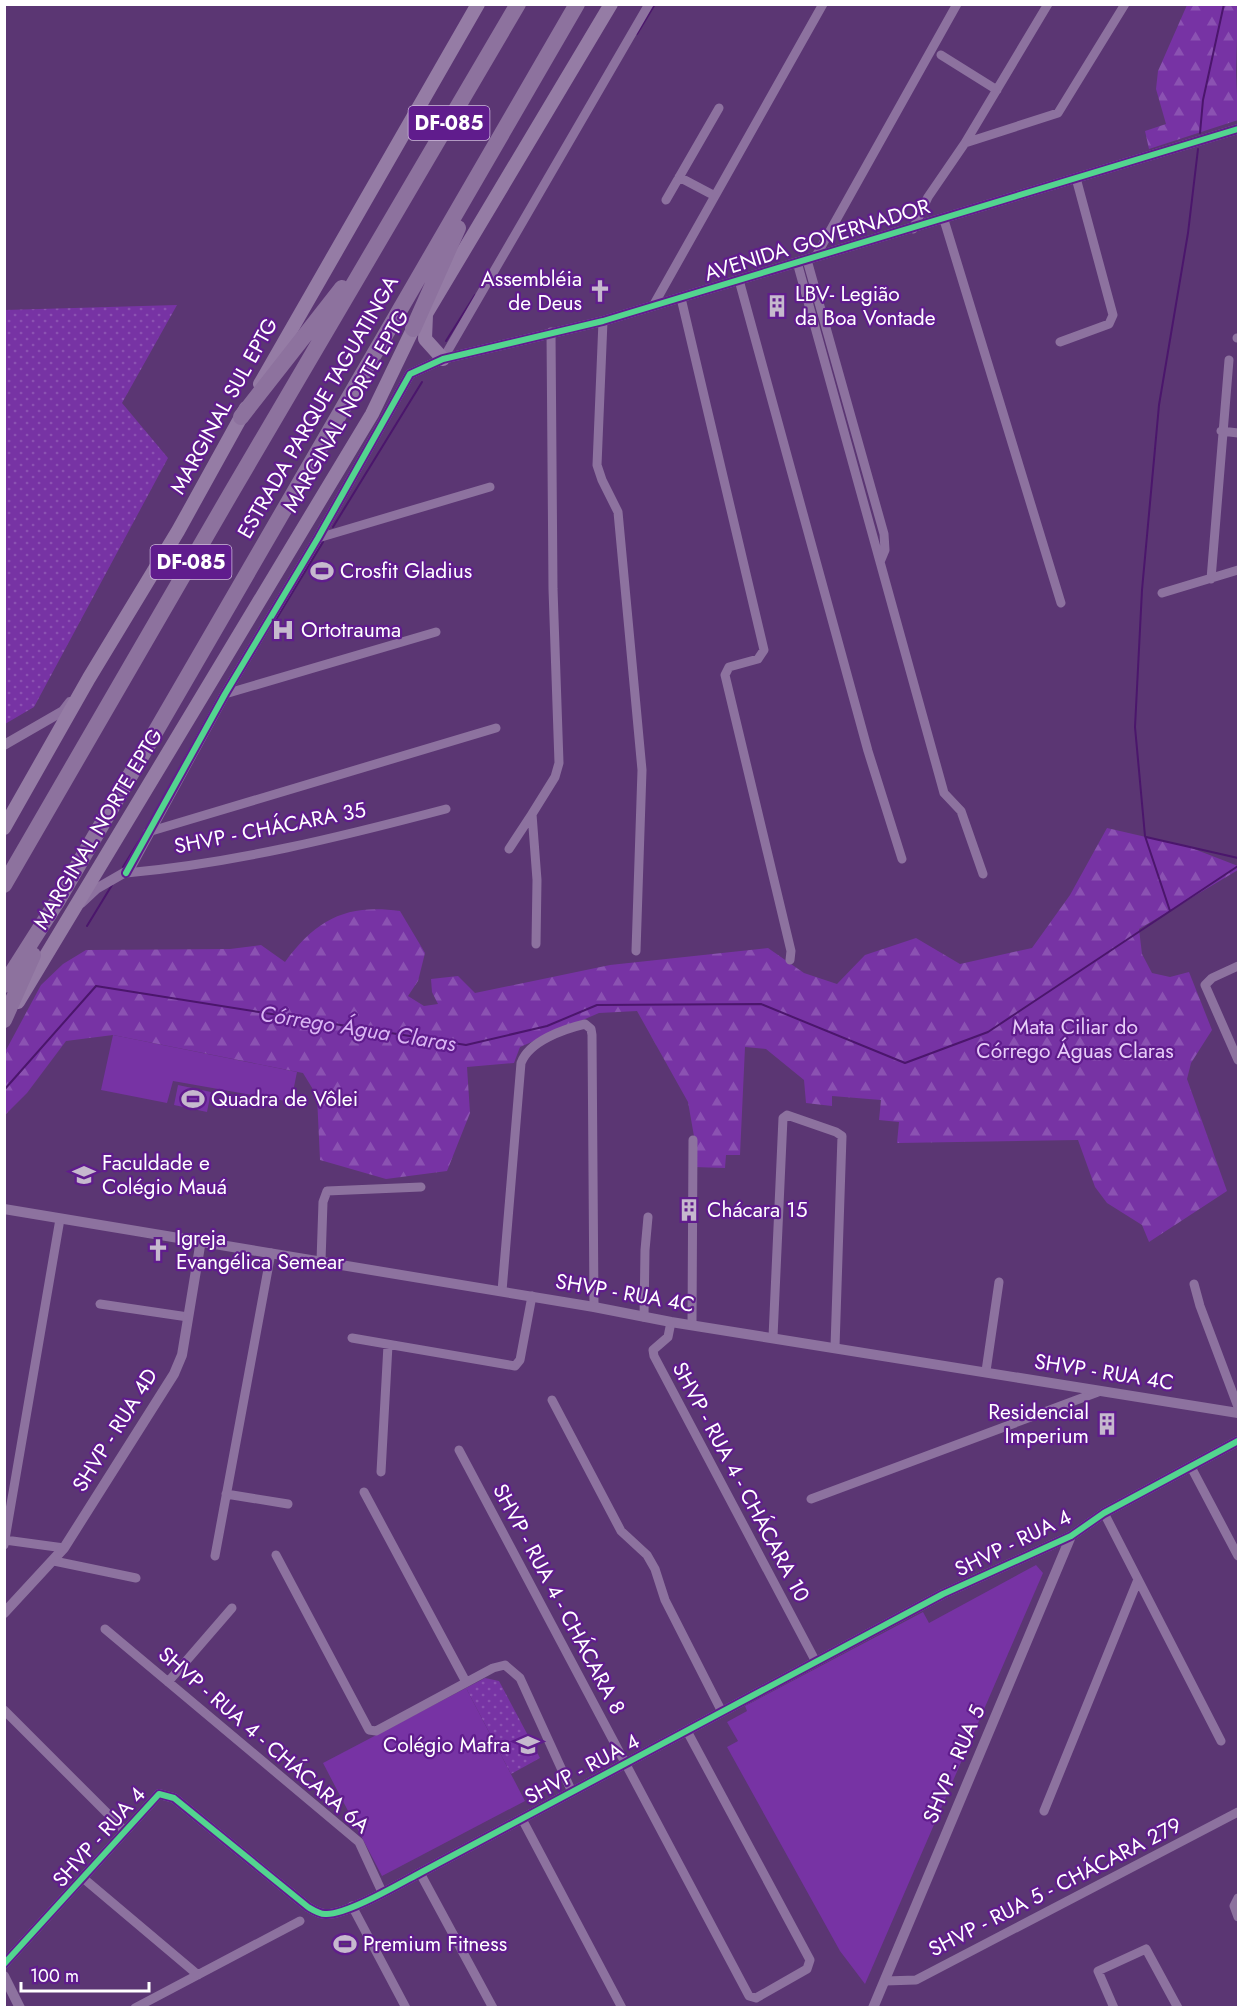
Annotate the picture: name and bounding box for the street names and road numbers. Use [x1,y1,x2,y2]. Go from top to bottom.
road number: DF-085 [408,106,490,140]
street label: AVENIDA GOVERNADOR [700,191,934,289]
street label: ESTRADA PARQUE TAGUATINGA [230,270,406,544]
street label: MARGINAL NORTE EPTG [276,304,416,518]
street label: MARGINAL SUL EPTG [163,312,285,500]
road number: DF-085 [150,545,231,579]
street label: MARGINAL NORTE EPTG [26,723,170,935]
street label: SHVP - CHÁCARA 35 [172,795,368,861]
street label: SHVP - RUA 4C [553,1266,697,1320]
street label: SHVP - RUA 4C [1032,1346,1176,1398]
street label: SHVP - RUA 4 - CHÁCARA 10 [665,1357,817,1607]
street label: SHVP - RUA 4D [65,1362,165,1498]
street label: SHVP - RUA 4 - CHÁCARA 8 [485,1478,633,1720]
street label: SHVP - RUA 4 [950,1502,1076,1584]
street label: SHVP - RUA 4 - CHÁCARA 6A [152,1640,376,1841]
street label: SHVP - RUA 5 [916,1700,992,1828]
street label: SHVP - RUA 4 [519,1726,645,1812]
street label: SHVP - RUA 4 [46,1780,152,1894]
street label: SHVP - RUA 5 - CHÁCARA 279 [923,1810,1187,1964]

